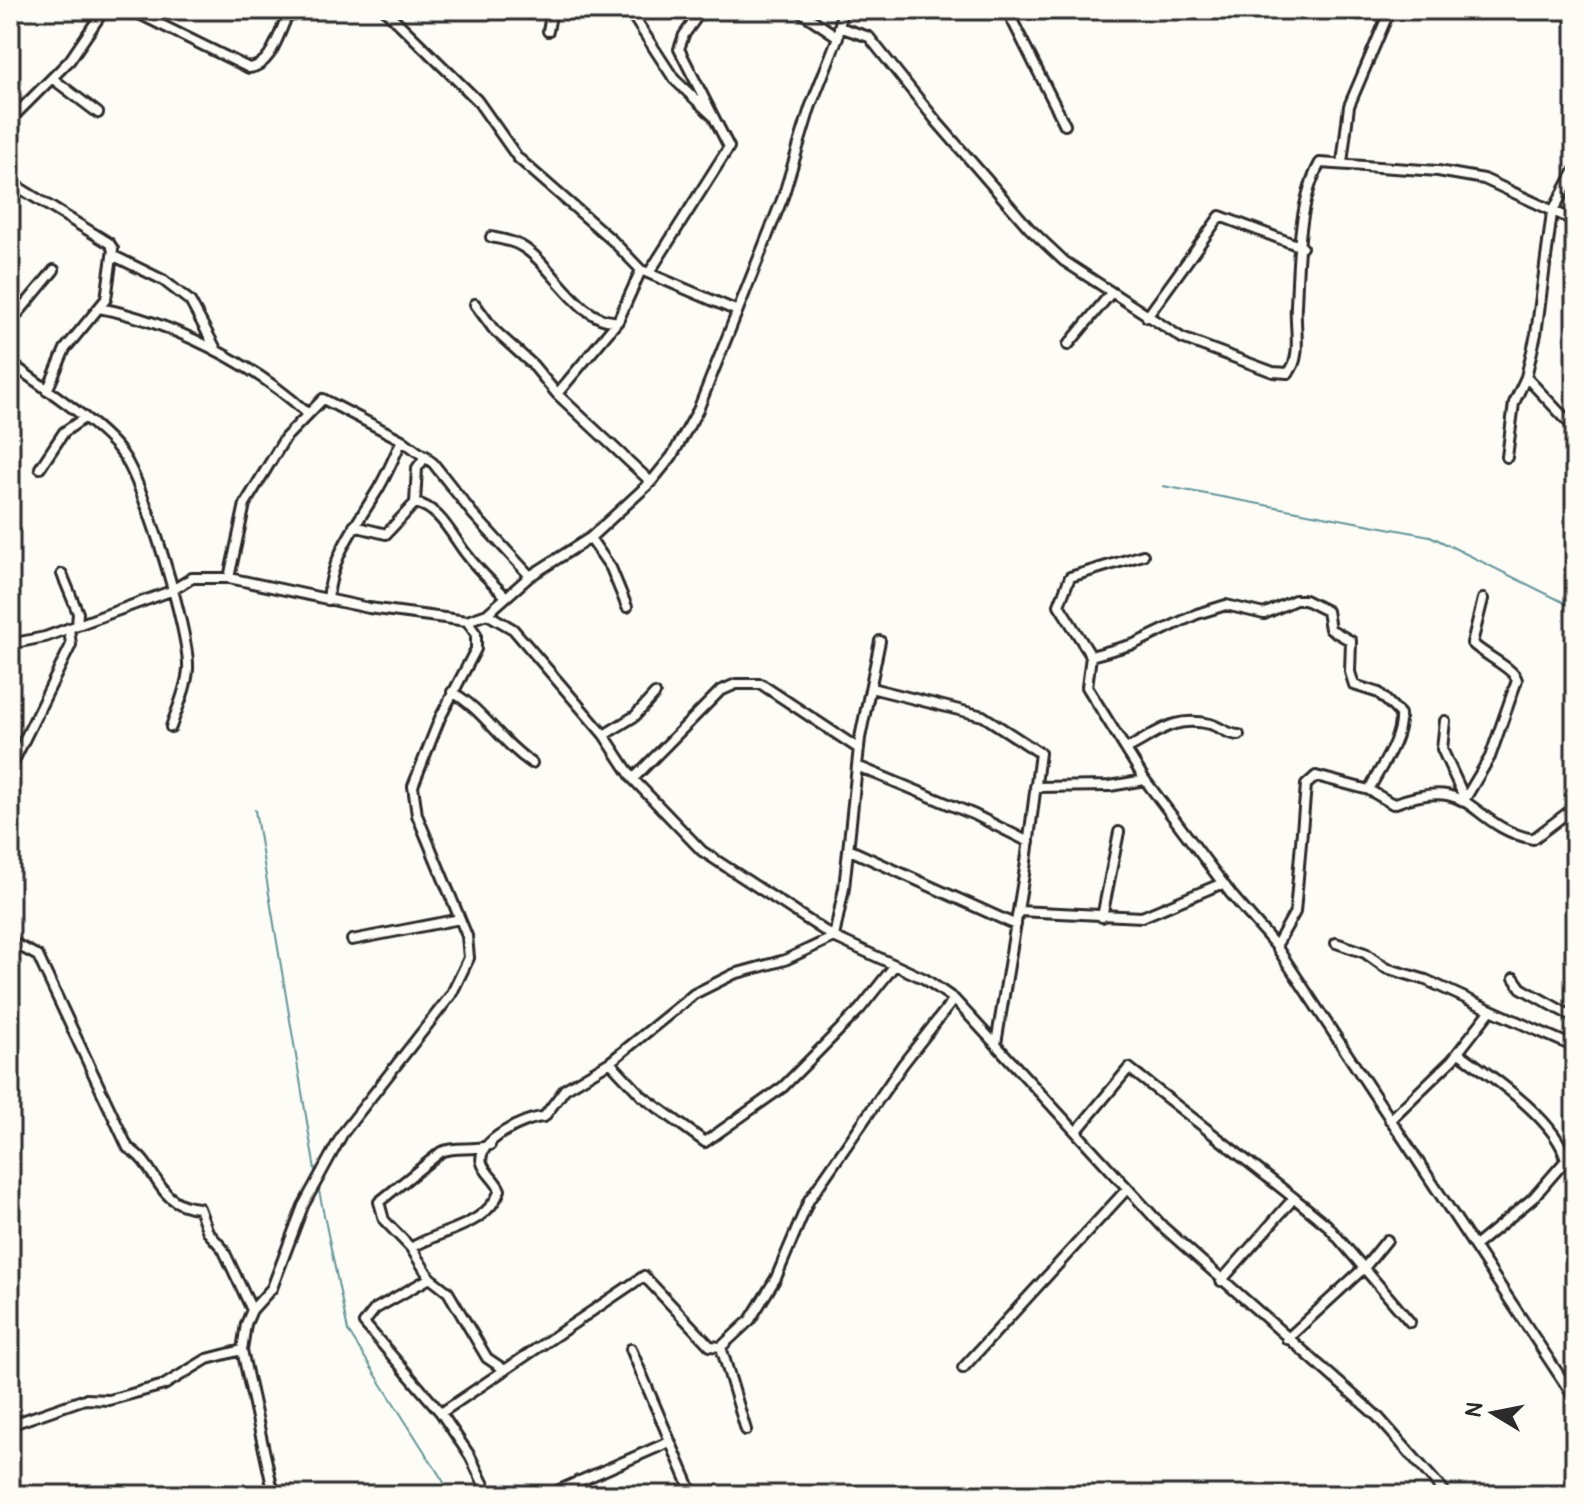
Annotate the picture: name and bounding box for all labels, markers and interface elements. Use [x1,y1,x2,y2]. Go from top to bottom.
north arrow [1453,1373,1533,1453]
text: N [1459,1400,1489,1419]

